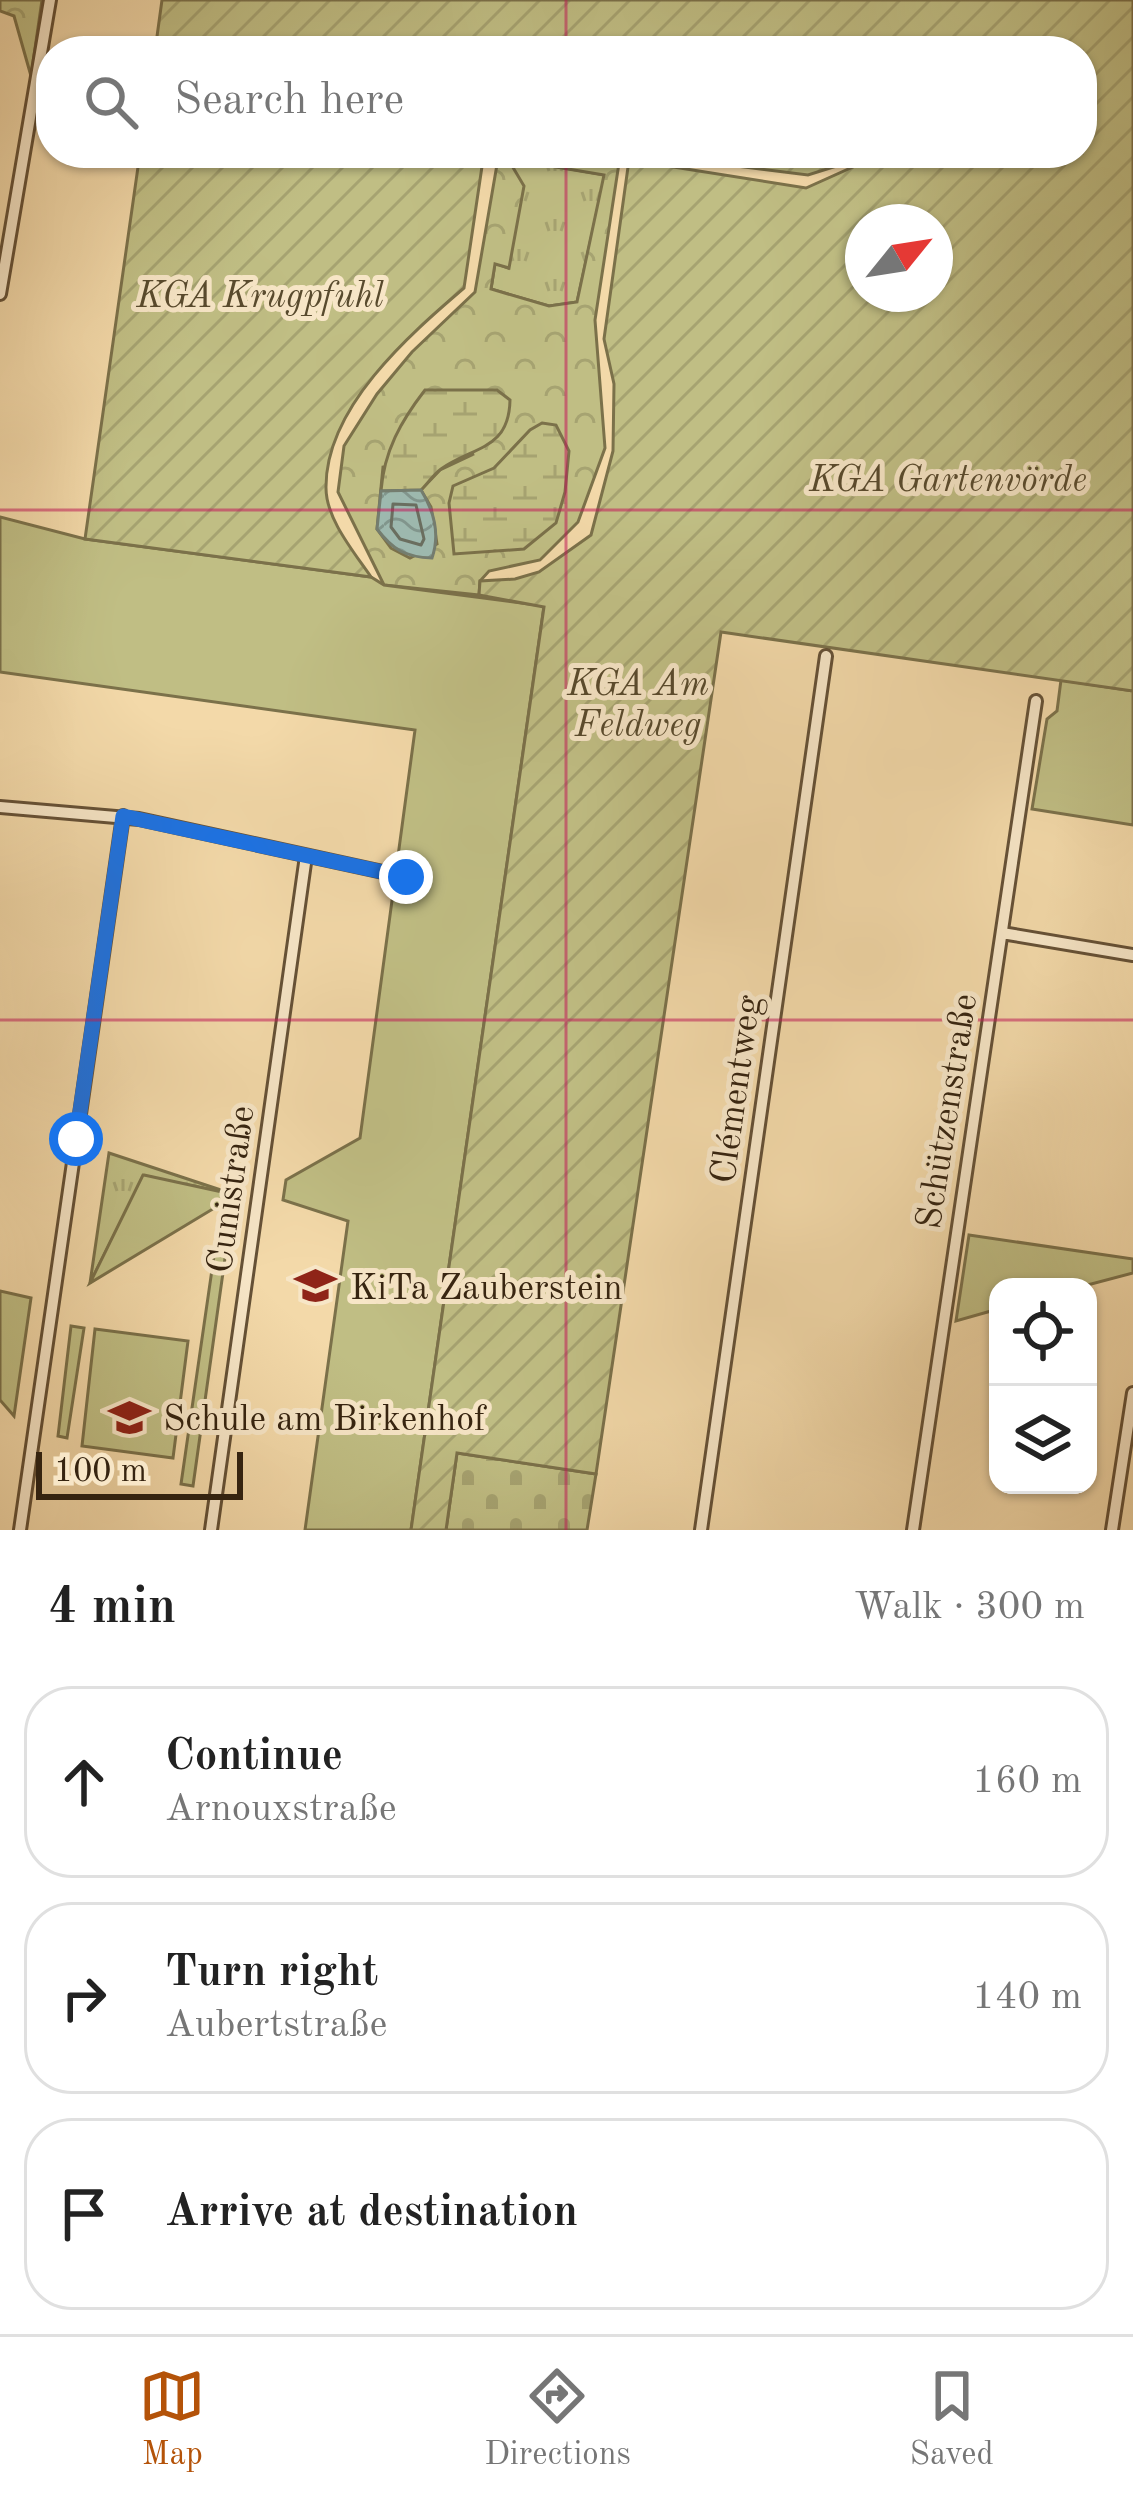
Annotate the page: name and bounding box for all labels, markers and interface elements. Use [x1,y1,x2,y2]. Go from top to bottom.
search box [36,36,1097,168]
icon: search [78,69,144,135]
text: Search here [174,79,404,124]
north arrow [845,204,953,312]
park label: KGA Krugpfuhl [135,279,384,316]
park label: KGA Gartenvörde [808,463,1087,500]
park label: KGA Am Feldweg [566,667,709,745]
route end [379,850,433,904]
street label: Schützenstraße [913,992,985,1232]
street label: Clémentweg [707,993,769,1186]
street label: Cunistraße [203,1103,263,1276]
route start [49,1112,103,1166]
school or university icon: KiTa Zauberstein [293,1263,339,1309]
place label: KiTa Zauberstein [350,1272,623,1308]
map controls [989,1278,1097,1494]
button: locate [989,1278,1097,1386]
button: layers [989,1386,1097,1494]
school or university icon: Schule am Birkenhof [106,1394,152,1440]
place label: Schule am Birkenhof [163,1403,487,1439]
scale bar [36,1446,243,1499]
text: 100 m [54,1456,147,1489]
text: 4 min [48,1583,176,1634]
text: Walk · 300 m [854,1588,1085,1627]
text: Continue [165,1735,343,1780]
icon: ahead [51,1749,117,1815]
text: 160 m [972,1762,1082,1801]
text: Arnouxstraße [165,1790,397,1829]
text: Turn right [165,1951,378,1996]
icon: right [51,1965,117,2031]
text: 140 m [972,1978,1082,2017]
text: Aubertstraße [165,2006,387,2045]
icon: arrive [51,2181,117,2247]
text: Arrive at destination [165,2191,578,2236]
tab: Map [139,2363,205,2476]
tab: Directions [484,2363,631,2476]
tab: Saved [910,2363,994,2476]

